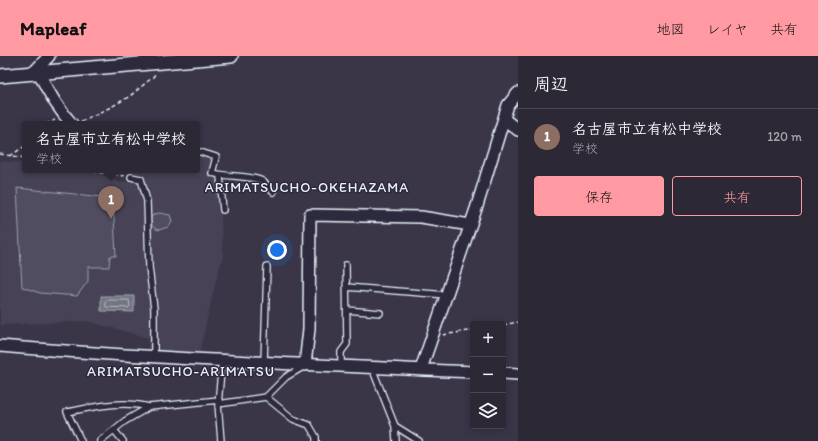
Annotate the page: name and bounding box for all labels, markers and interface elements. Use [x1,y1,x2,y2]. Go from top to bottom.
text: Mapleaf [20,17,86,40]
text: 地図 [657,21,685,38]
text: レイヤ [707,21,748,38]
text: 共有 [770,21,798,38]
text: 周辺 [534,74,568,94]
text: 名古屋市立有松中学校 [572,120,722,138]
popup [22,121,200,173]
text: 1 [544,129,550,144]
text: 120 m [767,129,802,144]
text: 名古屋市立有松中学校 [36,130,186,148]
text: 学校 [572,141,598,156]
text: 学校 [36,151,62,166]
button: 保存 [534,176,664,216]
button: 共有 [672,176,802,216]
district label: ARIMATSUCHO-OKEHAZAMA [205,179,409,196]
pin: 1 [98,186,124,219]
your location [267,240,287,260]
map controls [470,321,506,429]
button: + [470,321,506,357]
button: − [470,357,506,393]
district label: ARIMATSUCHO-ARIMATSU [87,363,275,380]
button: layers [470,393,506,429]

